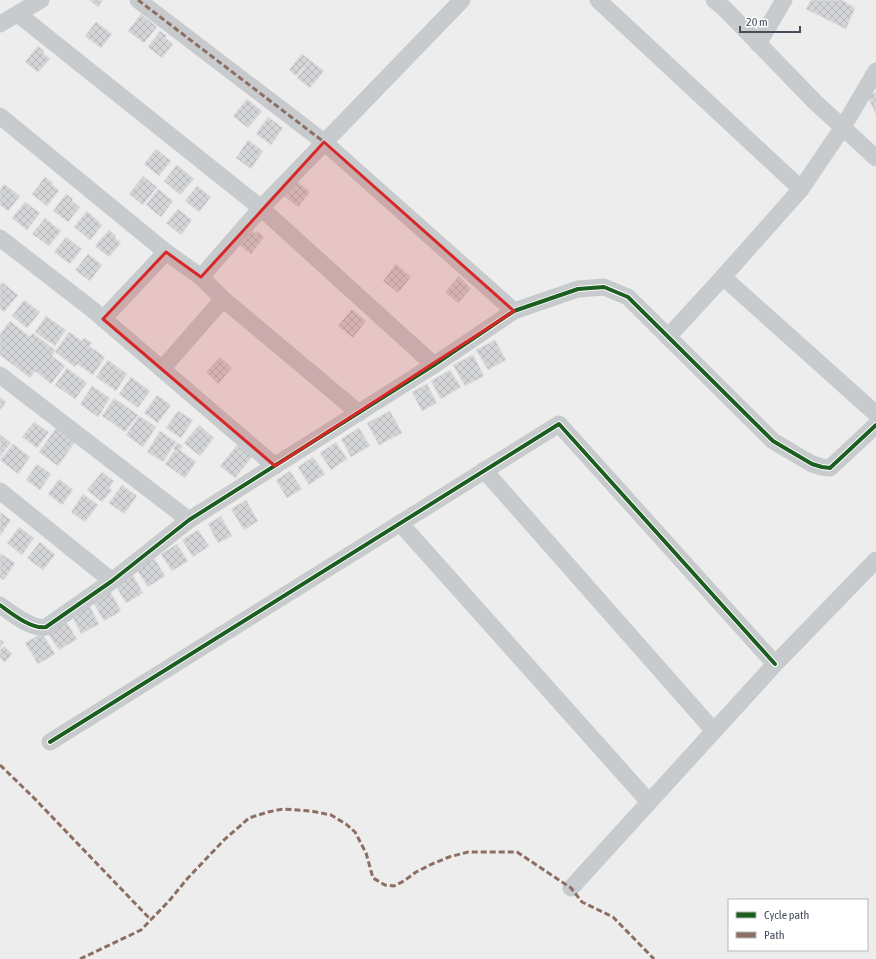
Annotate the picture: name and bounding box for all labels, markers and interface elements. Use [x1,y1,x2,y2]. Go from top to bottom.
scale bar [740,8,800,34]
text: 20 m [746,15,768,29]
legend [728,899,868,951]
text: Cycle path [764,908,809,922]
text: Path [764,928,785,942]

